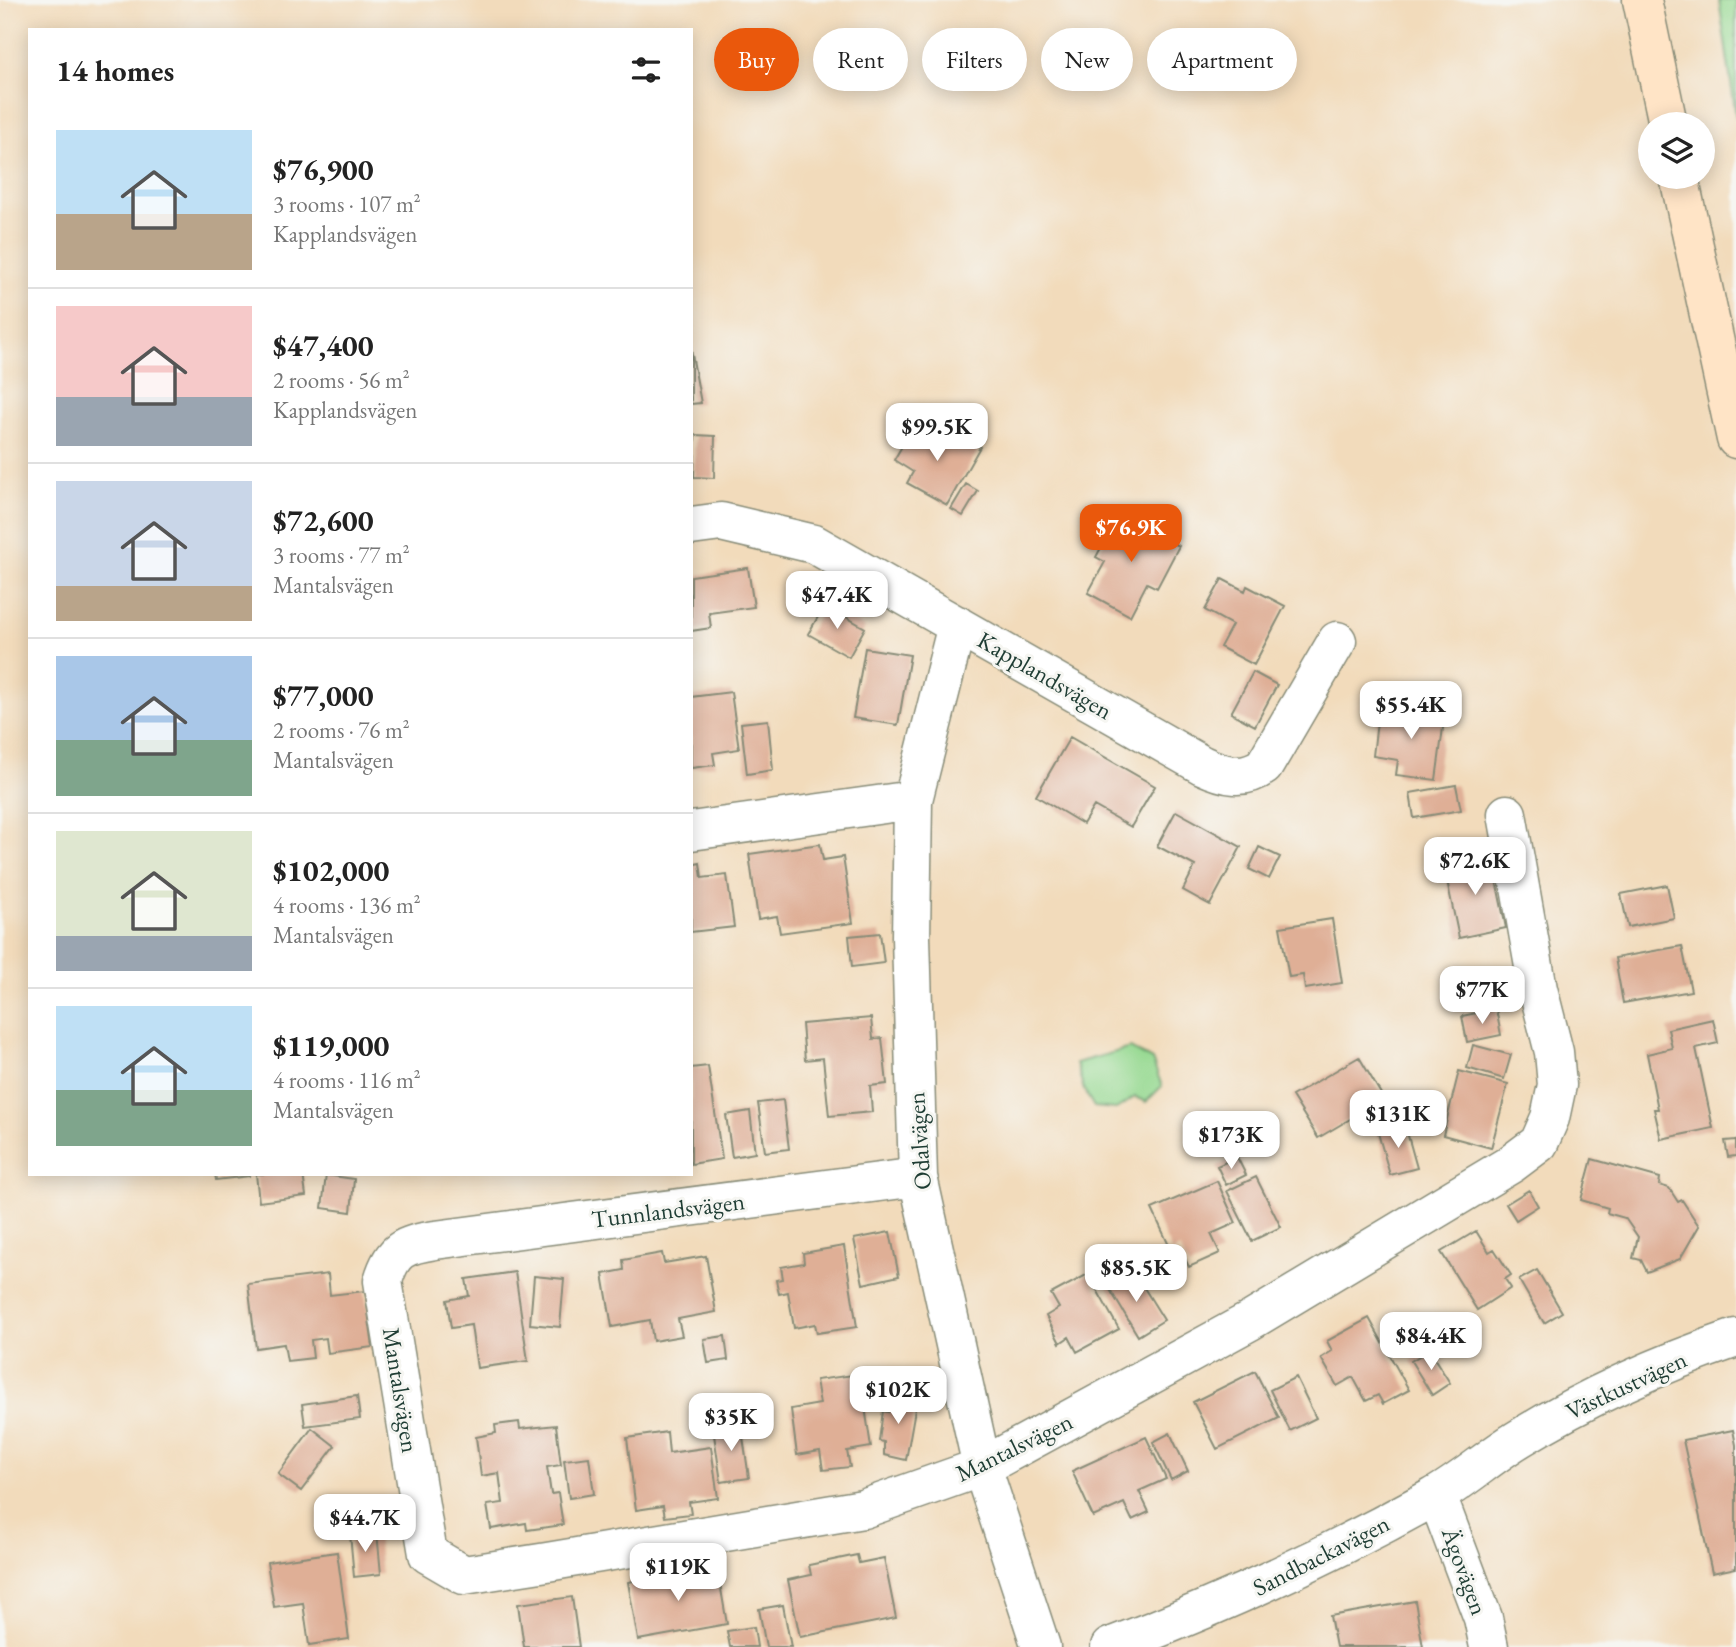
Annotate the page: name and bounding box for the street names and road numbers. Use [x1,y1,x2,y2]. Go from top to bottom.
street label: Kapplandsvägen [972,624,1118,726]
street label: Odalvägen [900,1091,938,1191]
street label: Tunnlandsvägen [590,1185,747,1235]
street label: Mantalsvägen [376,1325,426,1455]
street label: Västkustvägen [1561,1343,1692,1427]
street label: Mantalsvägen [950,1405,1078,1489]
street label: Sandbackavägen [1247,1507,1395,1603]
street label: Ägovägen [1435,1522,1495,1619]

